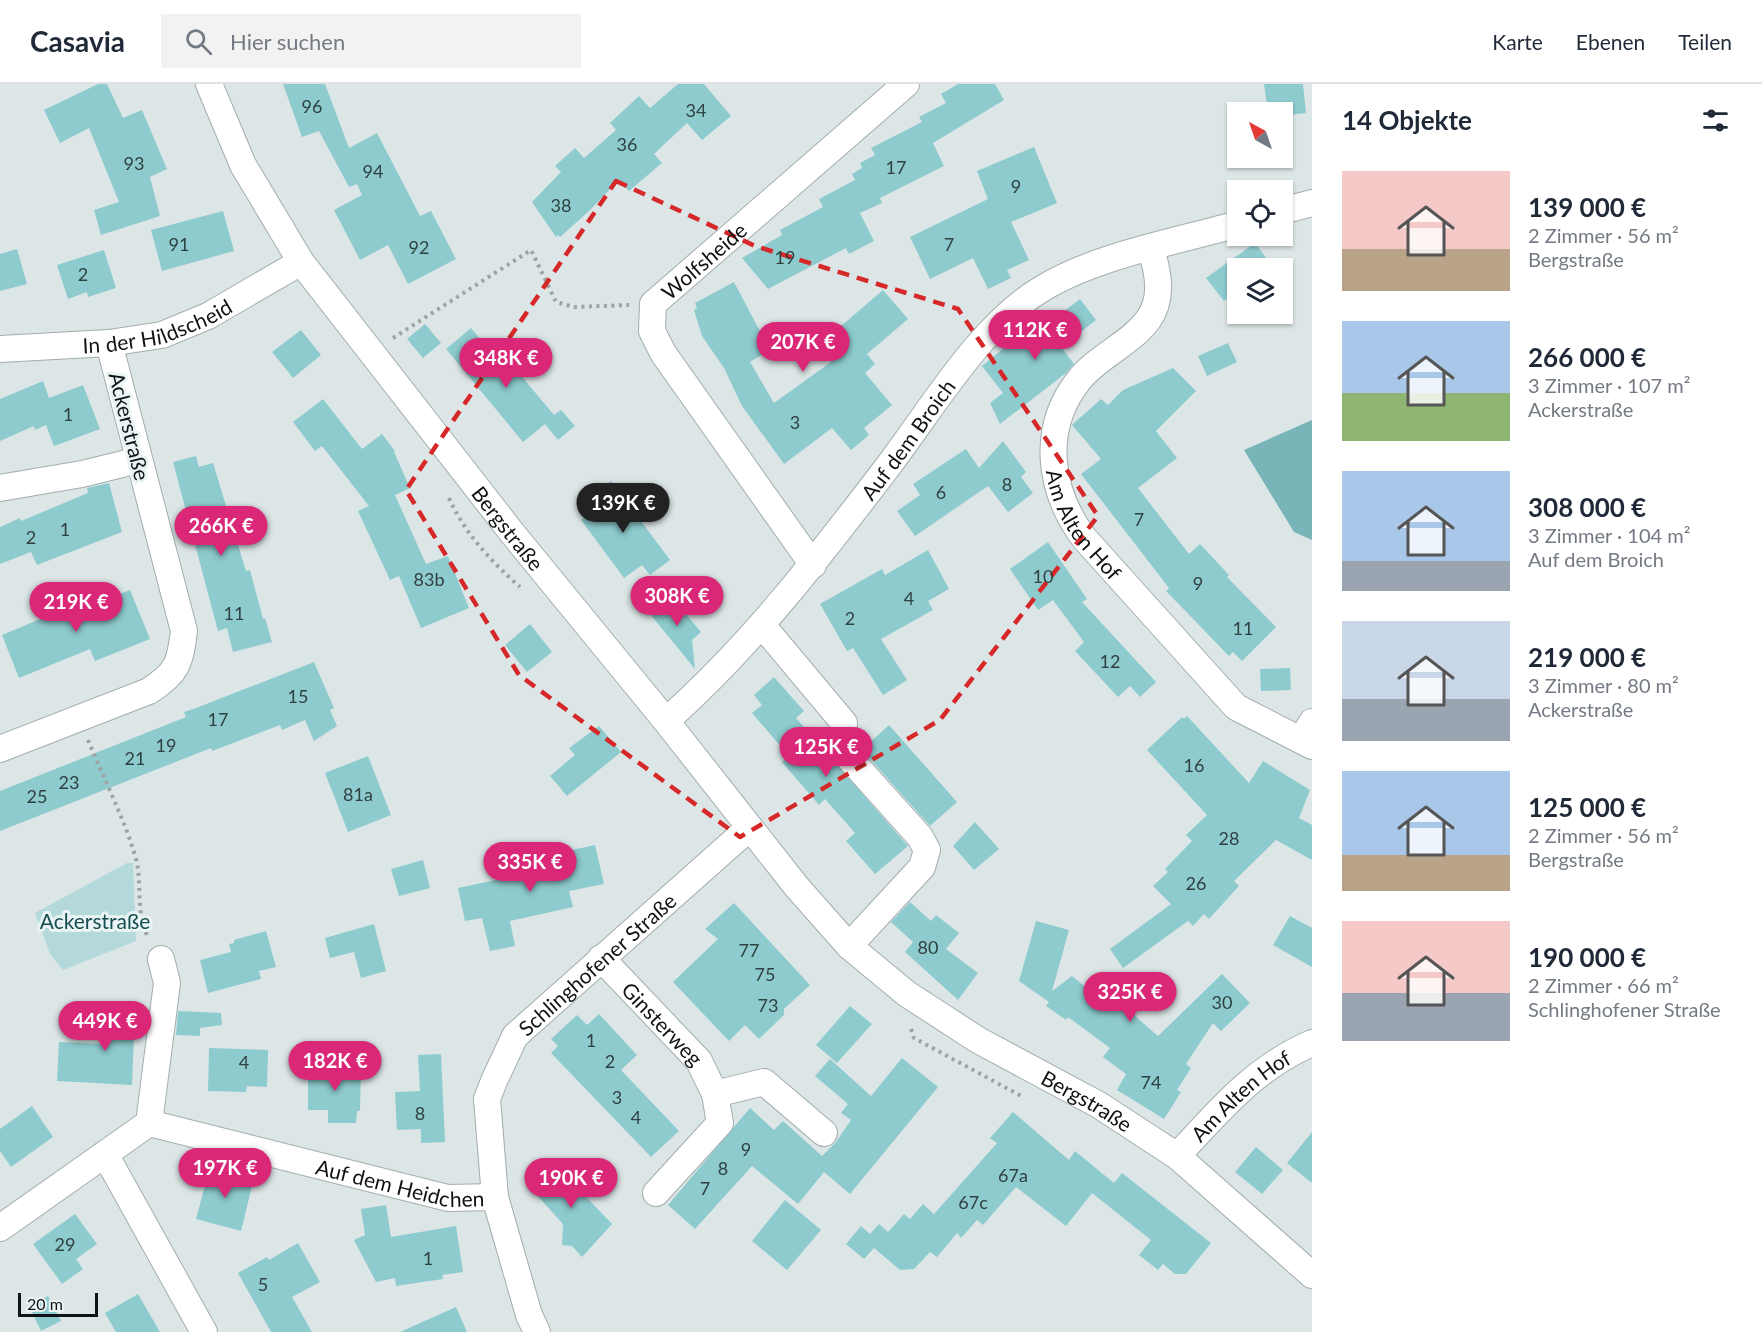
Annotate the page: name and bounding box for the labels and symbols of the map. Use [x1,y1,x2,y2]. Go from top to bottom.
house number: 96 [302,95,322,117]
house number: 34 [686,99,706,121]
north arrow [1227,102,1293,168]
house number: 36 [617,133,637,155]
house number: 93 [124,152,144,174]
house number: 17 [886,156,906,178]
house number: 94 [363,160,383,182]
house number: 9 [1011,175,1021,197]
house number: 38 [551,194,571,216]
street label: Wolfsheide [656,216,751,304]
house number: 91 [169,233,189,255]
house number: 7 [944,233,954,255]
house number: 92 [409,236,429,258]
house number: 19 [775,246,795,268]
house number: 2 [78,263,88,285]
street label: In der Hildscheid [82,293,236,357]
pin: 112K € [986,310,1084,361]
pin: 207K € [754,322,852,373]
pin: 348K € [457,338,555,389]
street label: Ackerstraße [105,369,155,483]
street label: Auf dem Broich [855,374,960,504]
house number: 1 [63,403,73,425]
house number: 3 [790,411,800,433]
street label: Am Alten Hof [1042,467,1128,584]
house number: 8 [1002,473,1012,495]
street label: Bergstraße [467,481,550,575]
house number: 6 [936,481,946,503]
pin: 139K € [574,483,672,534]
pin: 266K € [172,506,270,557]
house number: 7 [1134,508,1144,530]
house number: 1 [60,518,70,540]
house number: 2 [26,526,36,548]
house number: 10 [1033,565,1053,587]
house number: 83b [414,568,444,590]
house number: 9 [1193,572,1203,594]
pin: 308K € [628,576,726,627]
pin: 219K € [27,582,125,633]
house number: 4 [904,587,914,609]
house number: 11 [224,602,244,624]
house number: 2 [845,607,855,629]
house number: 11 [1233,617,1253,639]
house number: 12 [1100,650,1120,672]
house number: 15 [288,685,308,707]
house number: 17 [208,708,228,730]
pin: 125K € [777,727,875,778]
house number: 19 [156,734,176,756]
house number: 21 [125,747,145,769]
house number: 16 [1184,754,1204,776]
house number: 23 [59,771,79,793]
house number: 81a [343,783,373,805]
house number: 25 [27,785,47,807]
house number: 28 [1219,827,1239,849]
pin: 335K € [481,842,579,893]
house number: 26 [1186,872,1206,894]
street label: Schlinghofener Straße [513,887,680,1040]
park label: Ackerstraße [40,908,150,933]
house number: 80 [918,936,938,958]
house number: 77 [739,939,759,961]
house number: 75 [755,963,775,985]
pin: 325K € [1081,972,1179,1023]
street label: Ginsterweg [618,976,709,1070]
house number: 30 [1212,991,1232,1013]
house number: 73 [758,994,778,1016]
pin: 449K € [56,1001,154,1052]
house number: 1 [586,1029,596,1051]
pin: 182K € [286,1041,384,1092]
street label: Am Alten Hof [1185,1044,1295,1146]
house number: 2 [605,1050,615,1072]
house number: 4 [239,1051,249,1073]
street label: Bergstraße [1038,1064,1137,1136]
house number: 74 [1141,1071,1161,1093]
house number: 3 [612,1086,622,1108]
house number: 8 [415,1102,425,1124]
house number: 4 [631,1106,641,1128]
house number: 9 [741,1138,751,1160]
pin: 197K € [176,1148,274,1199]
street label: Auf dem Heidchen [314,1153,485,1211]
house number: 8 [718,1157,728,1179]
pin: 190K € [522,1158,620,1209]
house number: 67a [998,1164,1028,1186]
house number: 7 [700,1177,710,1199]
house number: 67c [958,1191,988,1213]
house number: 29 [55,1233,75,1255]
house number: 1 [423,1247,433,1269]
house number: 5 [258,1273,268,1295]
scale bar [18,1290,98,1318]

